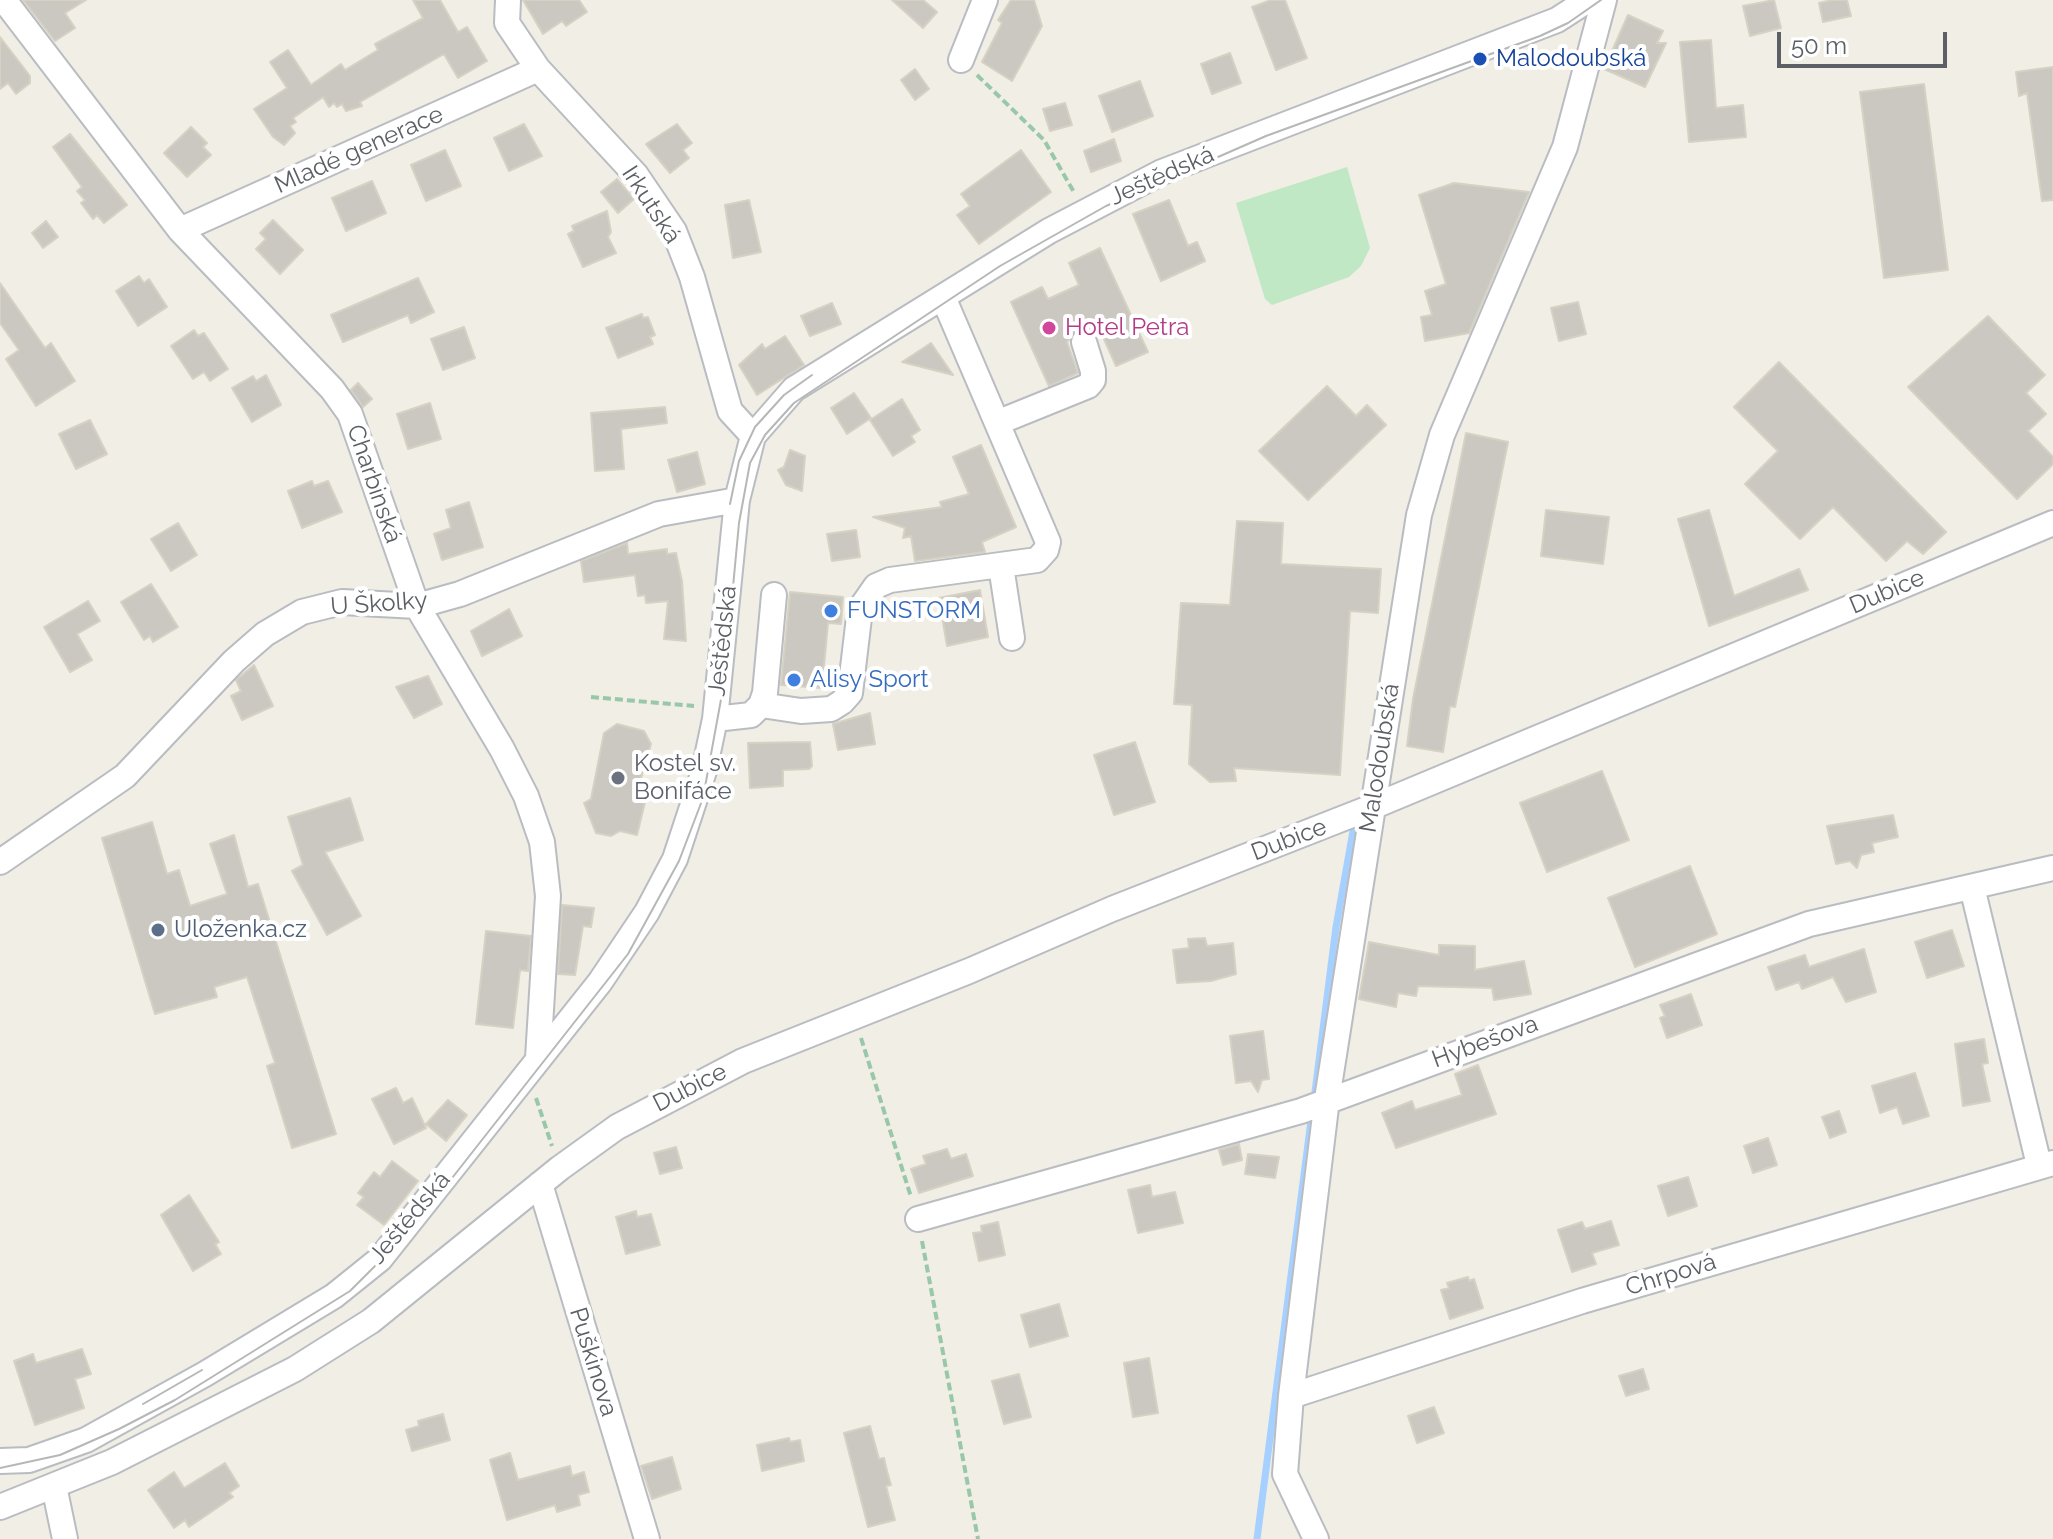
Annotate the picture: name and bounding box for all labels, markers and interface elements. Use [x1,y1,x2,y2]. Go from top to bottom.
scale bar [1781,16,1951,66]
text: 50 m [1791,31,1847,60]
place label: Malodoubská [1496,45,1646,73]
marker: Malodoubská [1471,50,1489,68]
street label: Mladé generace [270,100,448,200]
street label: Ještědská [1105,140,1219,212]
street label: Irkutská [615,161,687,249]
place label: Hotel Petra [1065,314,1189,342]
marker: Hotel Petra [1040,319,1058,337]
street label: Charbinská [340,421,408,547]
street label: Dubice [1845,563,1929,621]
street label: Ještědská [703,584,743,698]
street label: U Školky [329,586,429,622]
place label: FUNSTORM [847,597,981,625]
marker: FUNSTORM [822,602,840,620]
place label: Alisy Sport [810,666,929,694]
marker: Alisy Sport [785,671,803,689]
street label: Malodoubská [1354,681,1406,835]
place label: Kostel sv. Bonifáce [634,750,736,806]
marker: Kostel sv. Bonifáce [609,769,627,787]
street label: Dubice [1247,812,1331,868]
place label: Uloženka.cz [174,916,307,944]
marker: Uloženka.cz [149,921,167,939]
street label: Hybešova [1428,1010,1542,1074]
street label: Dubice [648,1057,732,1119]
street label: Ještědská [363,1166,457,1270]
street label: Chrpová [1622,1248,1720,1302]
street label: Puškinova [563,1304,623,1420]

